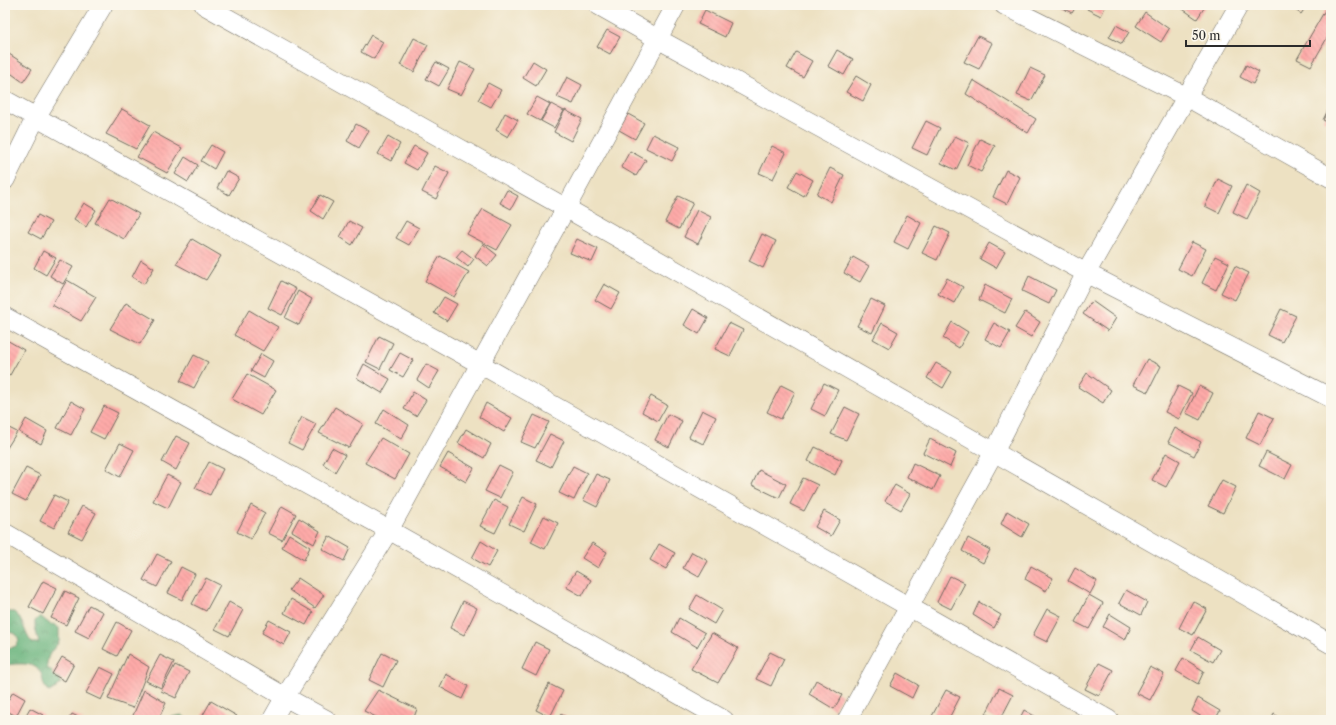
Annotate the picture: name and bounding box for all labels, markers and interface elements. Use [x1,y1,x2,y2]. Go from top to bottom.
scale bar [1186,22,1310,48]
text: 50 m [1192,28,1221,43]

